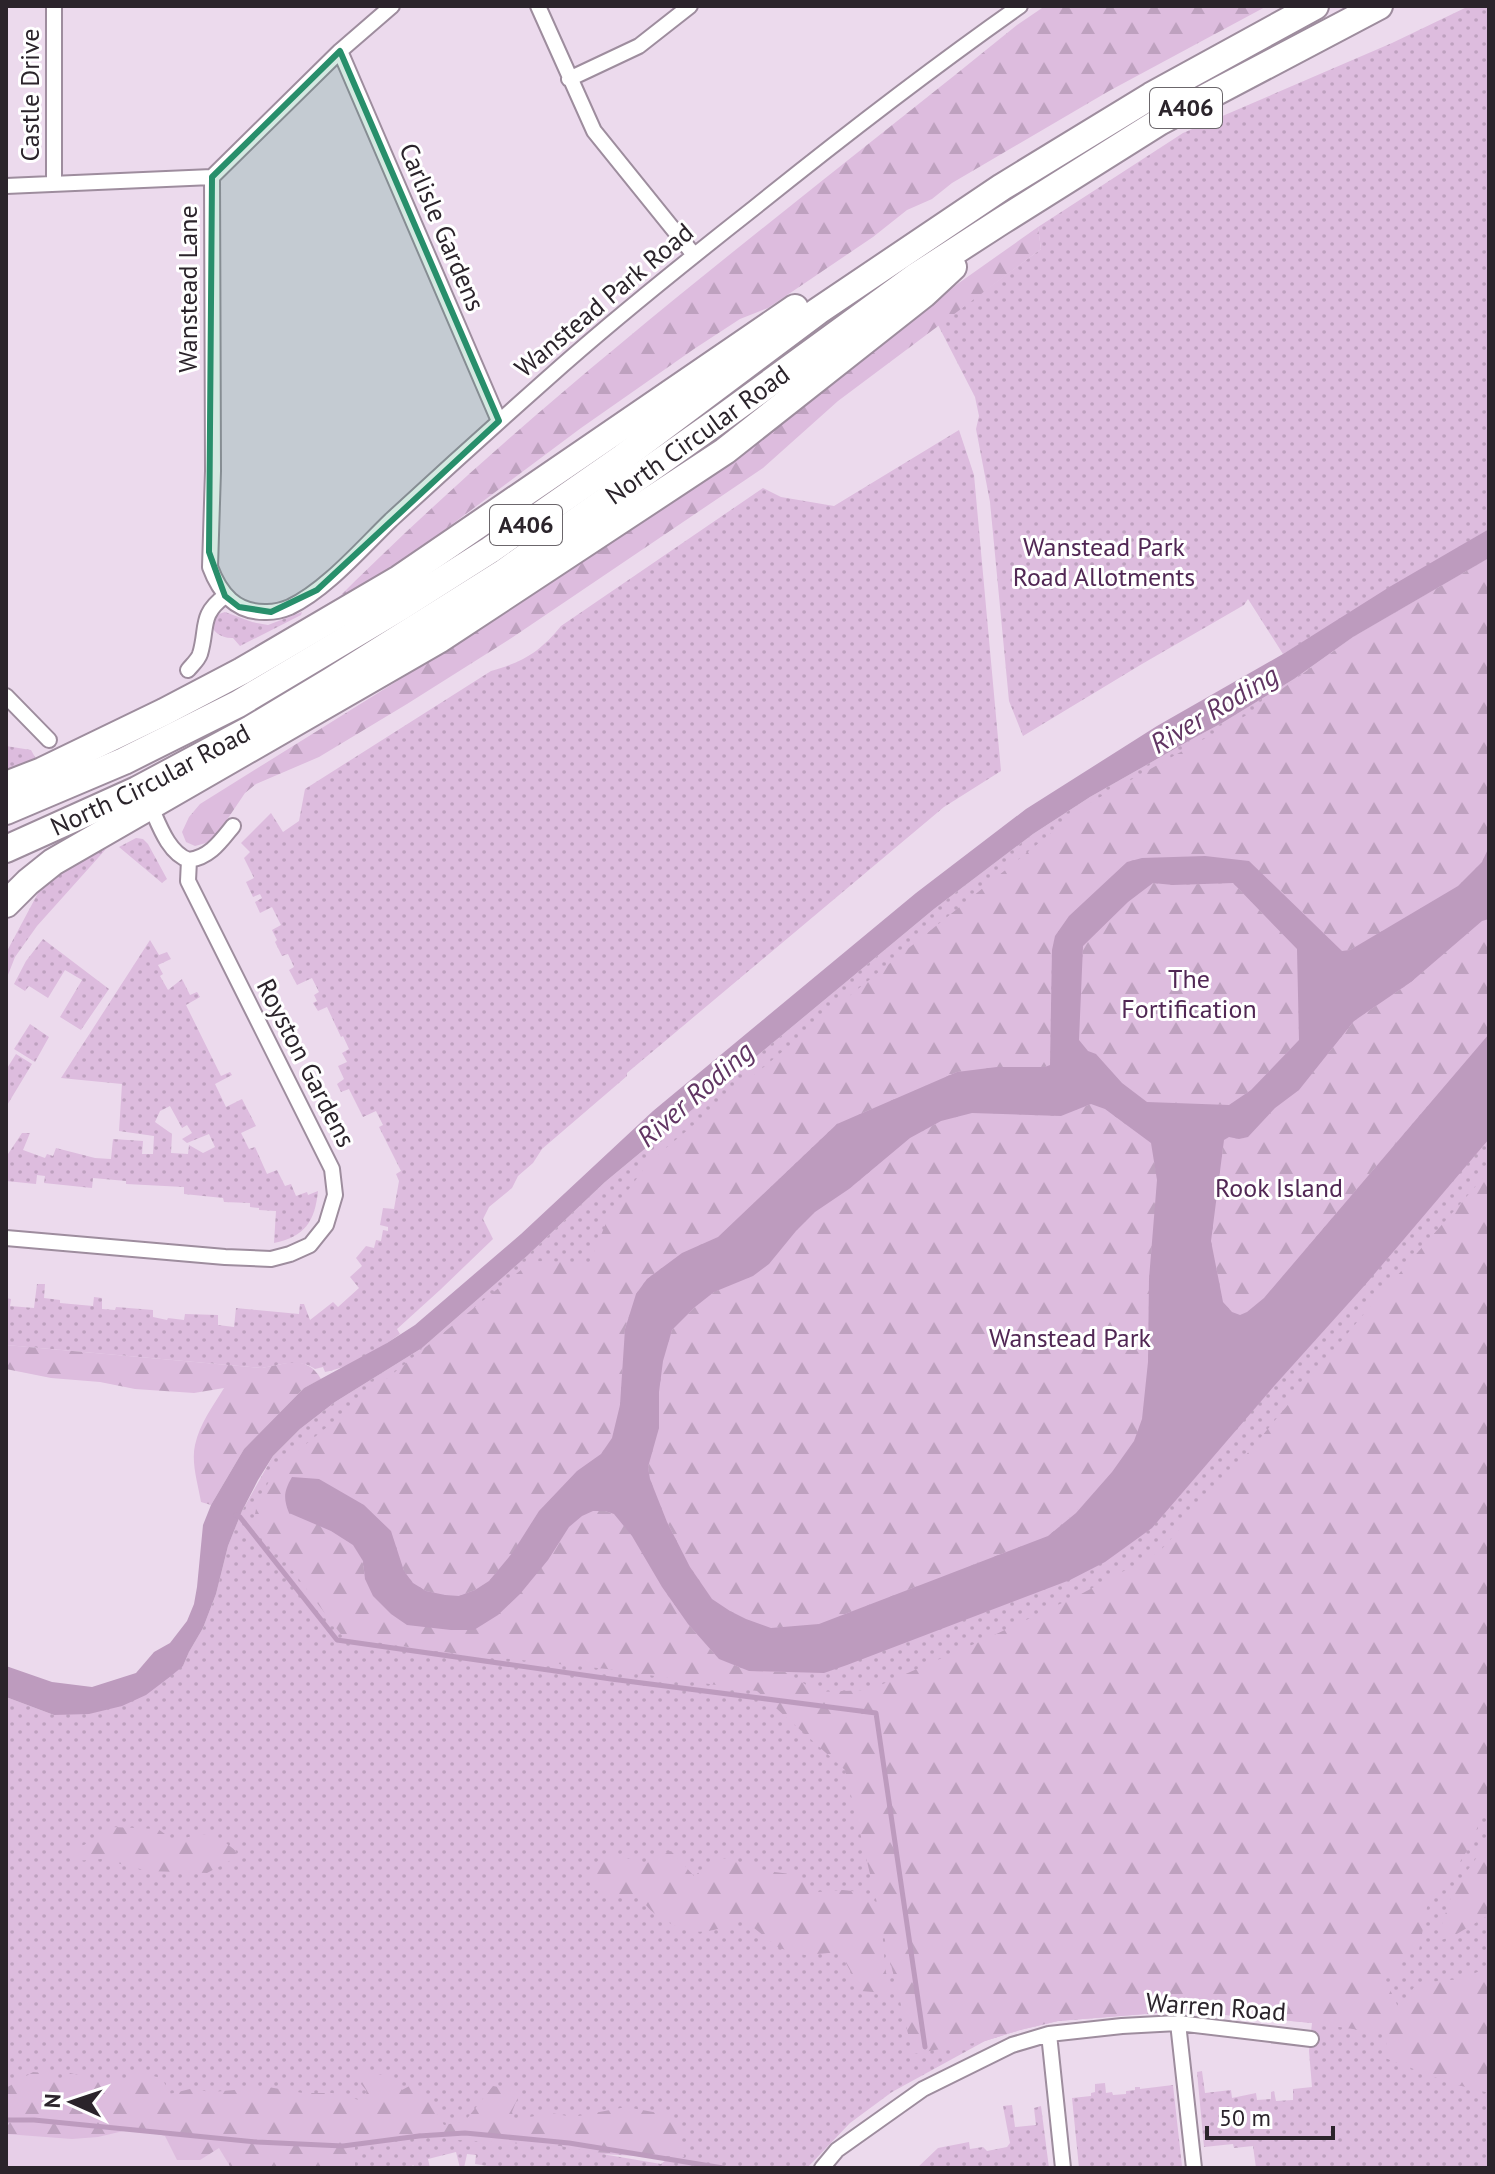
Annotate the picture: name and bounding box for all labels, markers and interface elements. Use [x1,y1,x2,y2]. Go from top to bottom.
street label: Castle Drive [13,28,46,162]
road number: A406 [1150,88,1222,128]
street label: Carlisle Gardens [392,138,493,316]
street label: Wanstead Lane [171,205,204,373]
street label: Wanstead Park Road [508,215,700,384]
street label: North Circular Road [599,357,796,511]
road number: A406 [490,505,562,545]
park label: Wanstead Park Road Allotments [1013,530,1195,593]
water label: River Roding [1143,656,1285,761]
street label: North Circular Road [45,716,255,843]
park label: The Fortification [1121,962,1257,1025]
street label: Royston Gardens [250,973,363,1152]
water label: River Roding [628,1033,761,1155]
park label: Rook Island [1215,1171,1343,1204]
park label: Wanstead Park [989,1321,1151,1354]
street label: Warren Road [1145,1985,1287,2028]
north arrow [32,2062,112,2142]
scale bar [1207,2090,1333,2140]
text: N [38,2093,66,2109]
text: 50 m [1219,2102,1271,2133]

